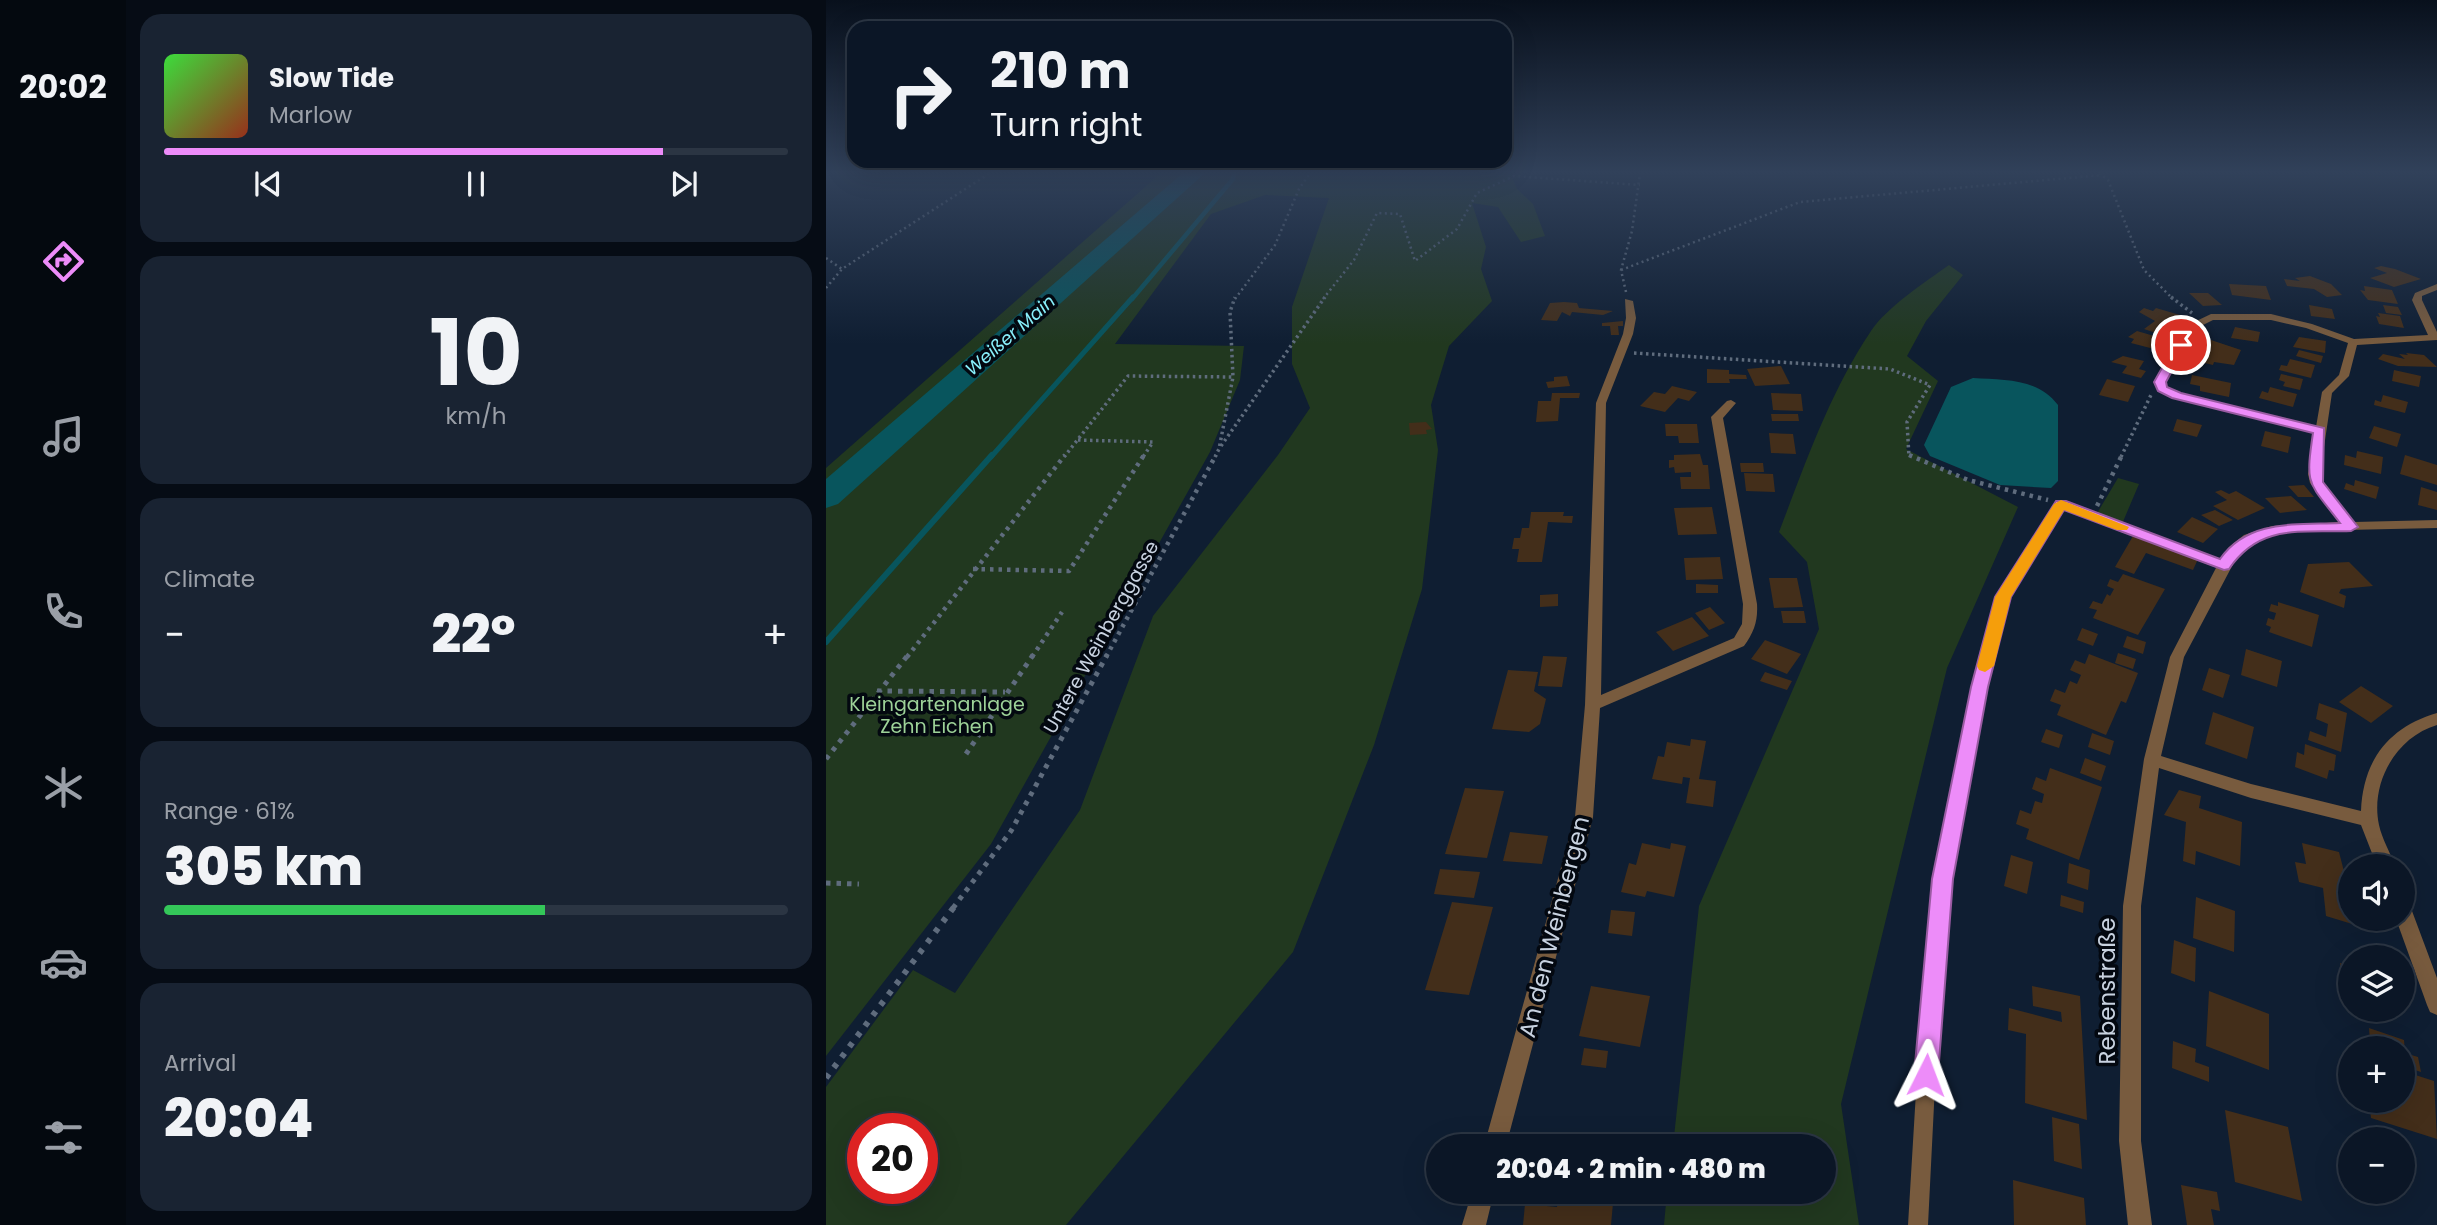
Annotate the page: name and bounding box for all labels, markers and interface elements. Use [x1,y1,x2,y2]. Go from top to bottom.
text: 210 m [990,37,1131,105]
icon: right [875,49,966,140]
text: Slow Tide [269,60,394,96]
text: 20:02 [19,64,107,109]
text: Marlow [269,99,352,131]
text: Turn right [990,102,1142,147]
icon: previous [249,165,287,203]
icon: pause [457,165,495,203]
icon: next [665,165,703,203]
icon: directions [39,237,88,286]
text: 10 [429,289,523,417]
water label: Weißer Main [960,289,1060,381]
pin [2151,315,2211,375]
icon: arrive [2162,326,2200,364]
text: km/h [445,400,507,432]
icon: music [39,412,88,461]
street label: Untere Weinberggasse [1037,536,1165,738]
text: Climate [164,563,255,595]
icon: phone [39,587,88,636]
text: 22° [431,598,516,671]
text: − [164,608,185,661]
text: + [762,608,788,661]
park label: Kleingartenanlage Zehn Eichen [849,691,1025,740]
icon: climate [39,763,88,812]
text: Range · 61% [164,795,295,827]
street label: An den Weinbergen [1511,813,1597,1041]
text: 305 km [164,830,363,903]
map controls [2338,854,2415,1204]
button: sound [2338,854,2415,931]
street label: Rebenstraße [2091,917,2123,1065]
icon: car [39,938,88,987]
button: layers [2338,945,2415,1022]
button: + [2338,1036,2415,1113]
position arrow [1889,1038,1963,1112]
text: Arrival [164,1047,236,1079]
text: 20:04 [164,1082,314,1155]
icon: filters [39,1113,88,1162]
speed limit sign: 20 [847,1113,938,1204]
button: − [2338,1127,2415,1204]
text: 20:04 · 2 min · 480 m [1496,1151,1766,1187]

